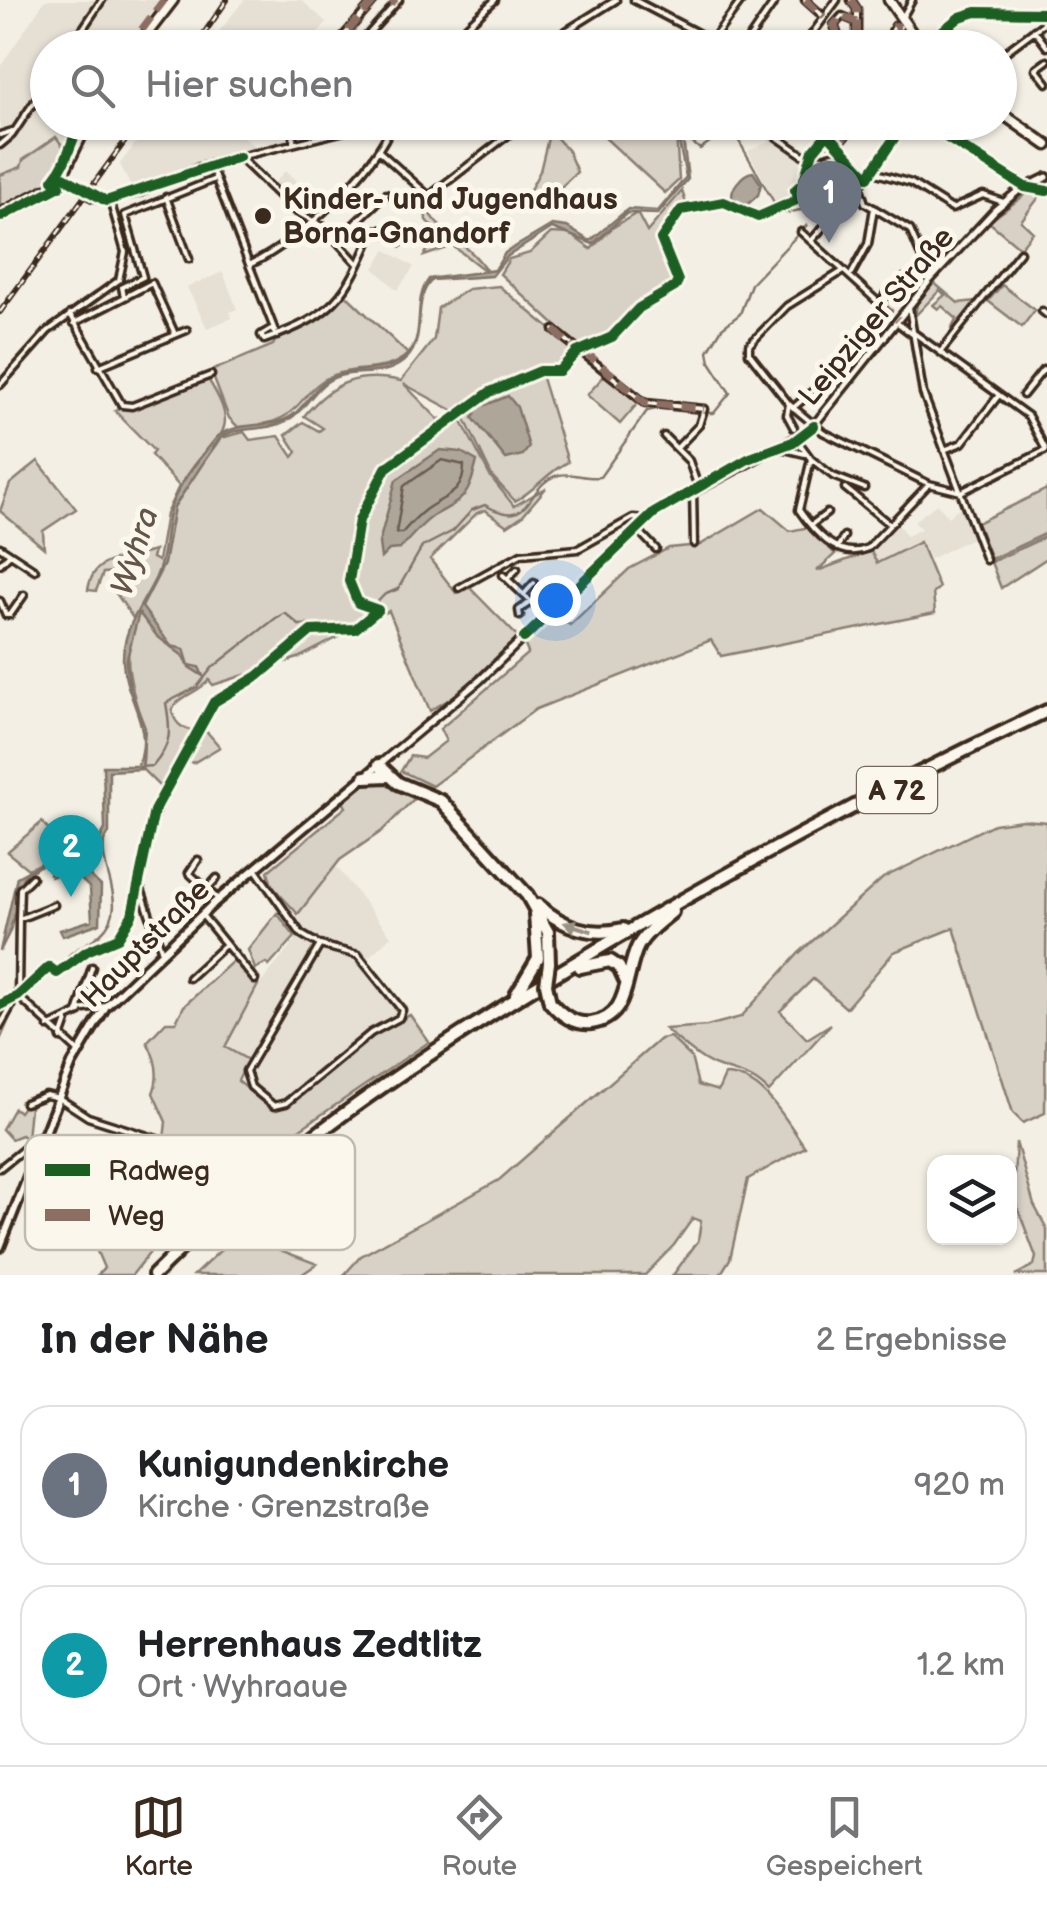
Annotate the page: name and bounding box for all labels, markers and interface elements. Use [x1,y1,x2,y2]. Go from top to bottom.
search box [30,30,1017,140]
icon: search [65,58,120,113]
text: Hier suchen [145,63,353,108]
pin: 1 [796,160,862,243]
place label: Kinder- und Jugendhaus Borna-Gnandorf [283,182,618,252]
marker: Kinder- und Jugendhaus Borna-Gnandorf [252,205,274,227]
street label: Leipziger Straße [792,220,962,413]
water label: Wyhra [103,503,168,600]
your location [530,575,581,626]
road number: A 72 [857,767,937,813]
pin: 2 [38,814,104,897]
street label: Hauptstraße [74,872,218,1016]
one-way arrow [563,919,593,934]
legend [25,1135,355,1250]
text: Radweg [108,1155,210,1188]
map controls [927,1155,1017,1245]
button: layers [927,1155,1017,1245]
text: Weg [108,1200,165,1233]
text: In der Nähe [40,1315,269,1366]
text: 2 Ergebnisse [816,1321,1007,1360]
text: Kunigundenkirche [137,1443,449,1488]
text: 1 [68,1466,81,1505]
text: 920 m [914,1466,1005,1505]
text: Kirche · Grenzstraße [137,1488,429,1527]
text: Herrenhaus Zedtlitz [137,1623,482,1668]
text: 2 [65,1646,84,1685]
text: 1.2 km [917,1646,1005,1685]
text: Ort · Wyhraaue [137,1668,348,1707]
tab: Karte [124,1790,193,1883]
tab: Route [442,1790,517,1883]
tab: Gespeichert [766,1790,923,1883]

